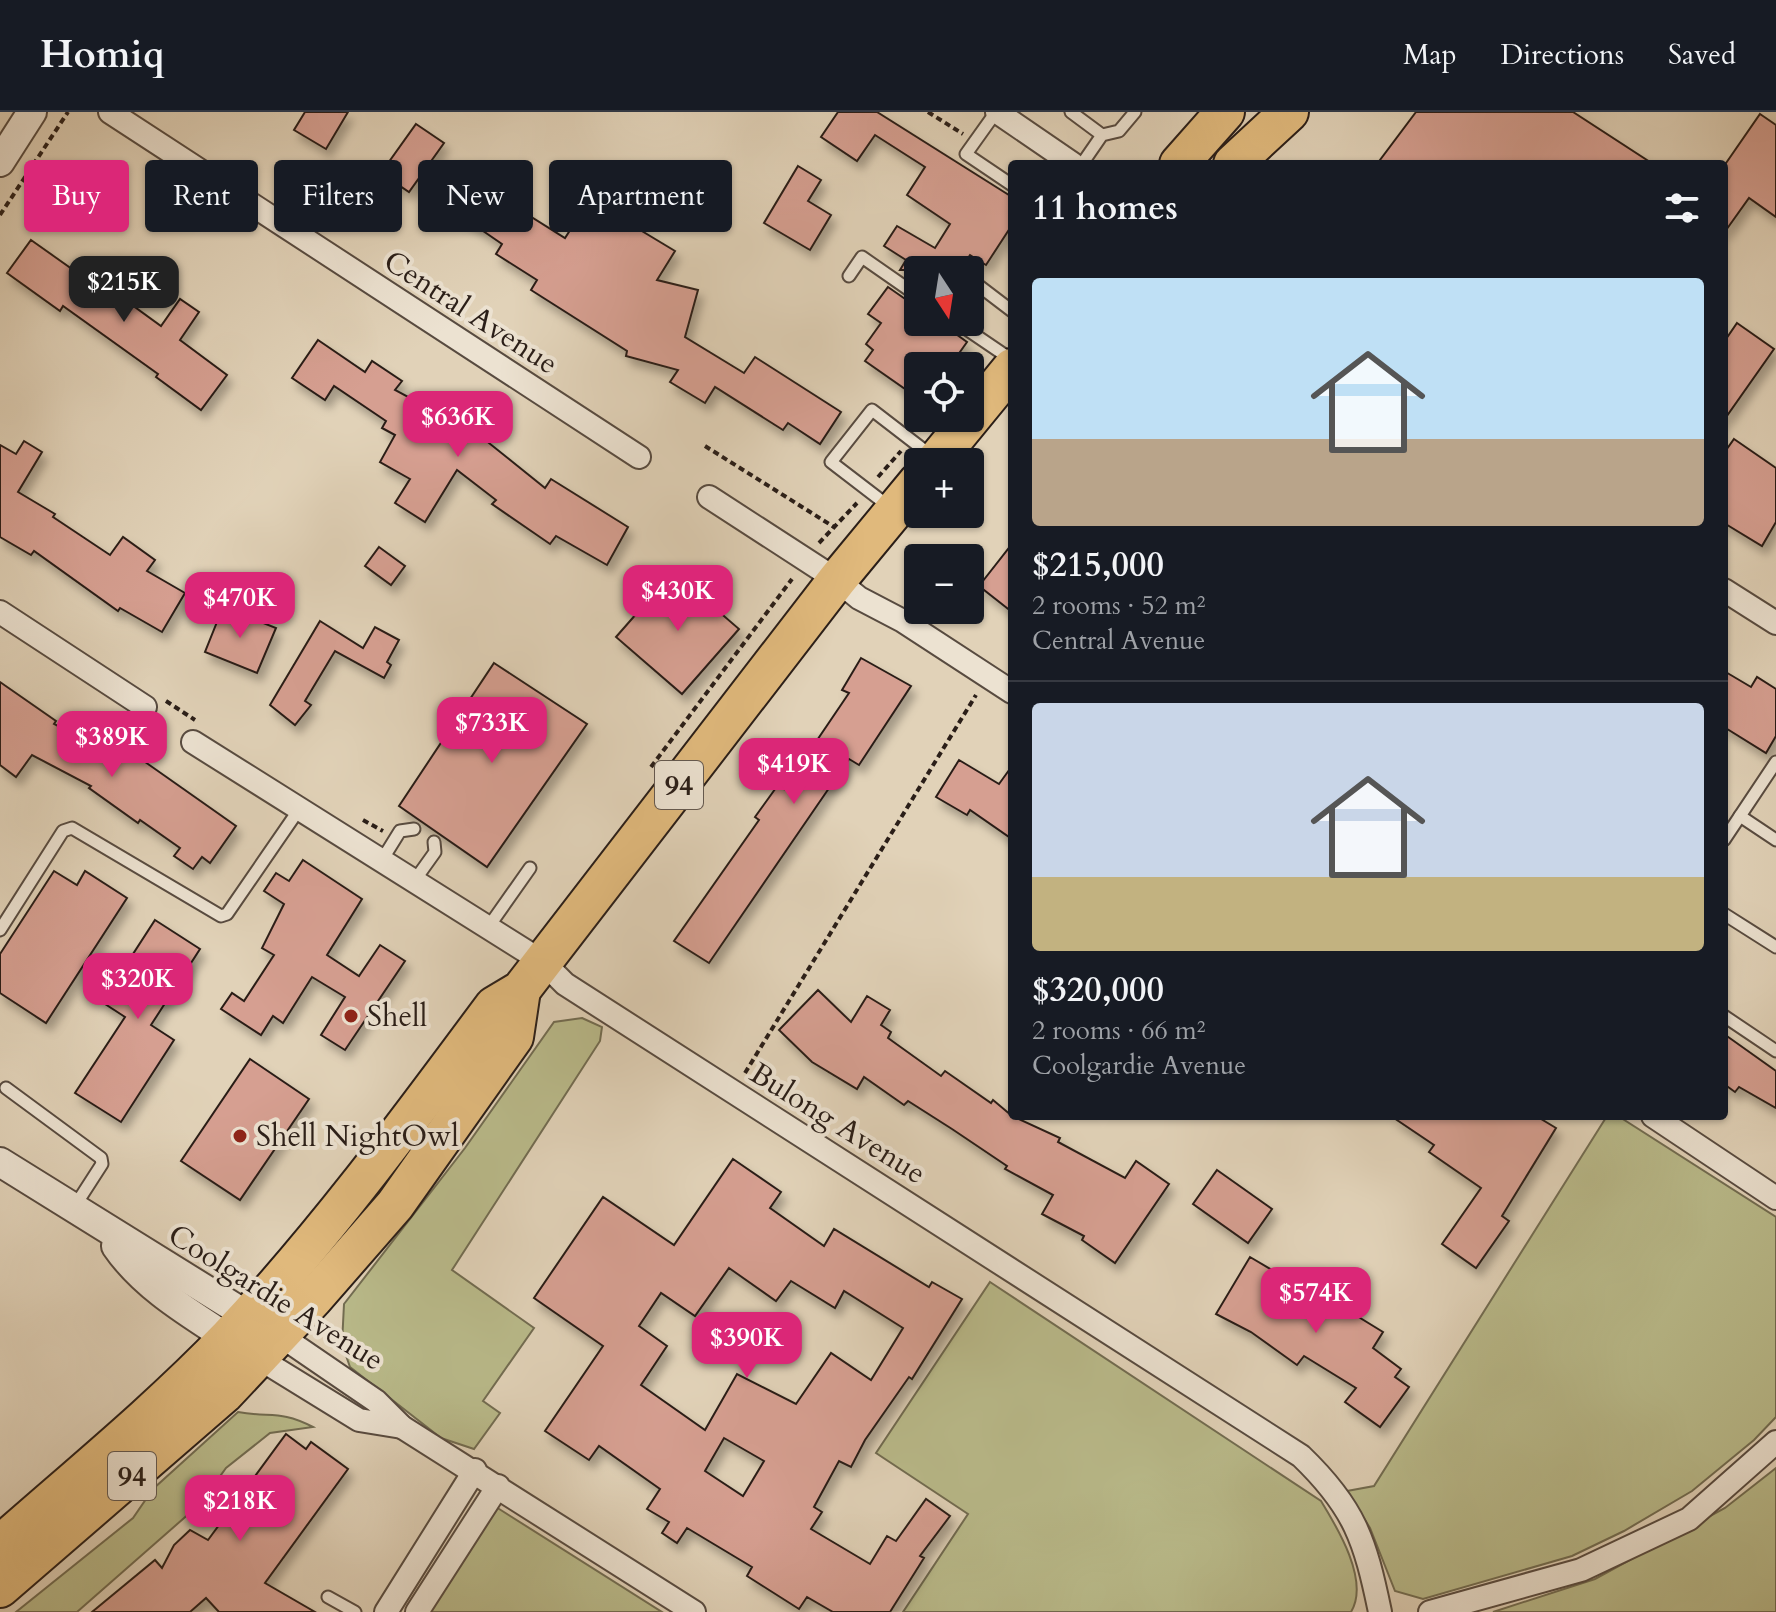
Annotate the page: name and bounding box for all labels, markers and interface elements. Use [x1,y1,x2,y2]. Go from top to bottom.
text: Homiq [40,29,164,81]
text: Map [1403,36,1457,74]
text: Directions [1501,36,1624,74]
text: Saved [1668,36,1736,74]
chip: Buy [24,160,129,232]
chip: Rent [145,160,258,232]
chip: Filters [274,160,402,232]
chip: New [418,160,533,232]
chip: Apartment [549,160,732,232]
text: 11 homes [1032,185,1178,231]
icon: filters [1660,186,1704,230]
street label: Central Avenue [376,241,566,384]
pin: $215K [68,256,180,324]
north arrow [904,256,984,336]
map controls [904,256,984,624]
text: $215K [87,264,161,299]
icon: home [1296,330,1440,474]
button: locate [904,352,984,432]
pin: $636K [402,391,514,459]
text: $636K [421,399,495,434]
button: + [904,448,984,528]
text: $215,000 [1032,542,1164,588]
button: − [904,544,984,624]
pin: $430K [622,565,734,633]
pin: $470K [184,572,296,640]
text: $430K [641,573,715,608]
text: $470K [203,580,277,615]
text: 2 rooms · 52 m² [1032,588,1205,623]
text: Central Avenue [1032,623,1205,658]
pin: $733K [436,697,548,765]
text: $733K [455,705,529,740]
pin: $389K [56,711,168,779]
text: $389K [75,719,149,754]
pin: $419K [738,738,850,806]
text: $419K [757,746,831,781]
icon: home [1296,755,1440,899]
road number: 94 [655,761,703,809]
pin: $320K [82,953,194,1021]
text: $320K [101,961,175,996]
text: $320,000 [1032,967,1164,1013]
place label: Shell [367,996,428,1037]
marker: Shell [342,1007,360,1025]
text: 2 rooms · 66 m² [1032,1013,1205,1048]
text: Coolgardie Avenue [1032,1048,1246,1083]
street label: Bulong Avenue [742,1053,933,1194]
place label: Shell NightOwl [256,1116,459,1157]
marker: Shell NightOwl [231,1127,249,1145]
street label: Coolgardie Avenue [160,1215,391,1380]
pin: $574K [1260,1267,1372,1335]
text: $574K [1279,1275,1353,1310]
pin: $390K [691,1312,803,1380]
text: $390K [710,1320,784,1355]
road number: 94 [108,1452,156,1500]
pin: $218K [184,1475,296,1543]
text: $218K [203,1483,277,1518]

